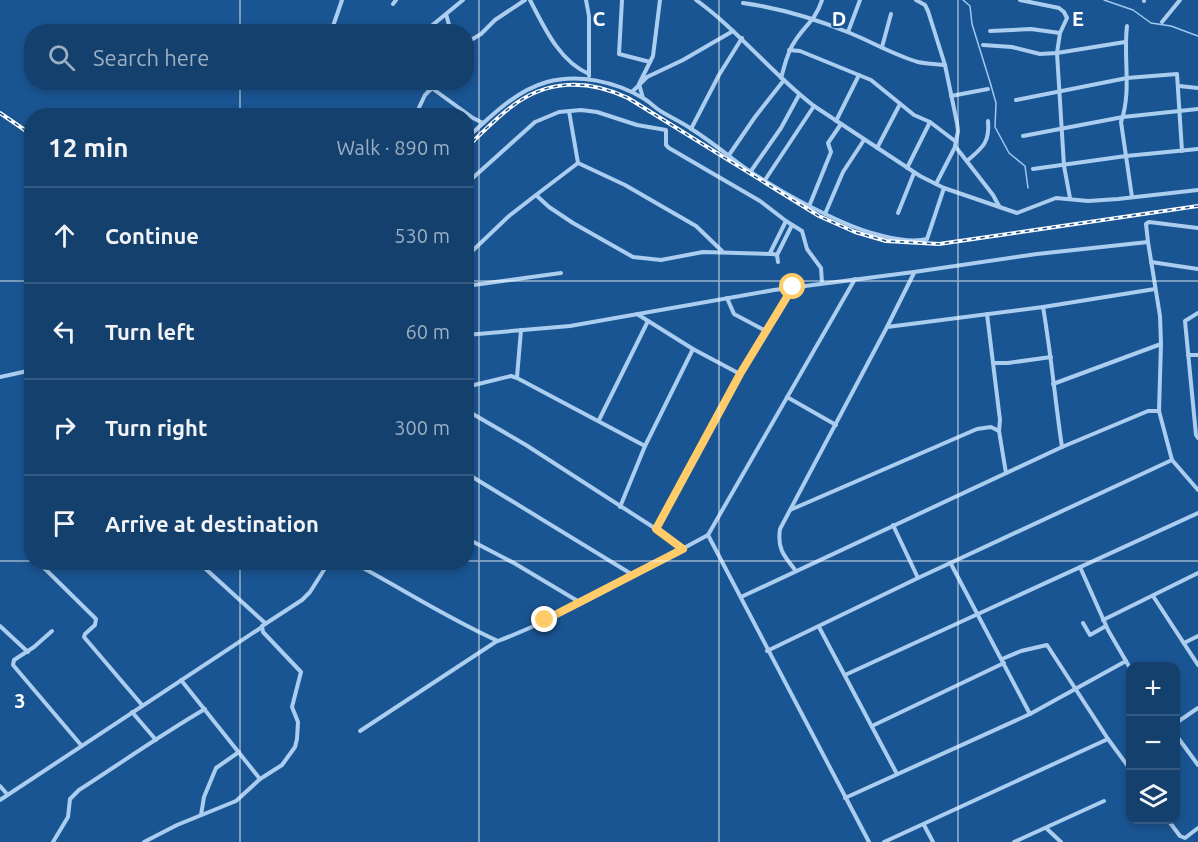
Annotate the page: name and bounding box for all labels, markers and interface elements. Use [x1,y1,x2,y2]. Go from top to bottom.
text: C [593,7,606,30]
text: D [832,7,846,30]
text: E [1072,7,1084,30]
search box [24,24,474,90]
icon: search [45,41,78,74]
text: Search here [93,45,209,70]
text: 12 min [48,133,128,162]
text: Walk · 890 m [337,136,450,159]
icon: ahead [48,219,81,252]
text: Continue [105,223,199,248]
text: 530 m [394,224,450,247]
route start [779,273,805,299]
icon: left [48,315,81,348]
text: Turn left [105,319,195,344]
text: 60 m [406,320,450,343]
icon: right [48,411,81,444]
text: Turn right [105,415,207,440]
text: 300 m [394,416,450,439]
icon: arrive [48,507,81,540]
text: Arrive at destination [105,511,319,536]
route end [531,606,557,632]
map controls [1126,662,1180,824]
button: + [1126,662,1180,716]
text: 3 [14,689,26,712]
button: − [1126,716,1180,770]
button: layers [1126,770,1180,824]

